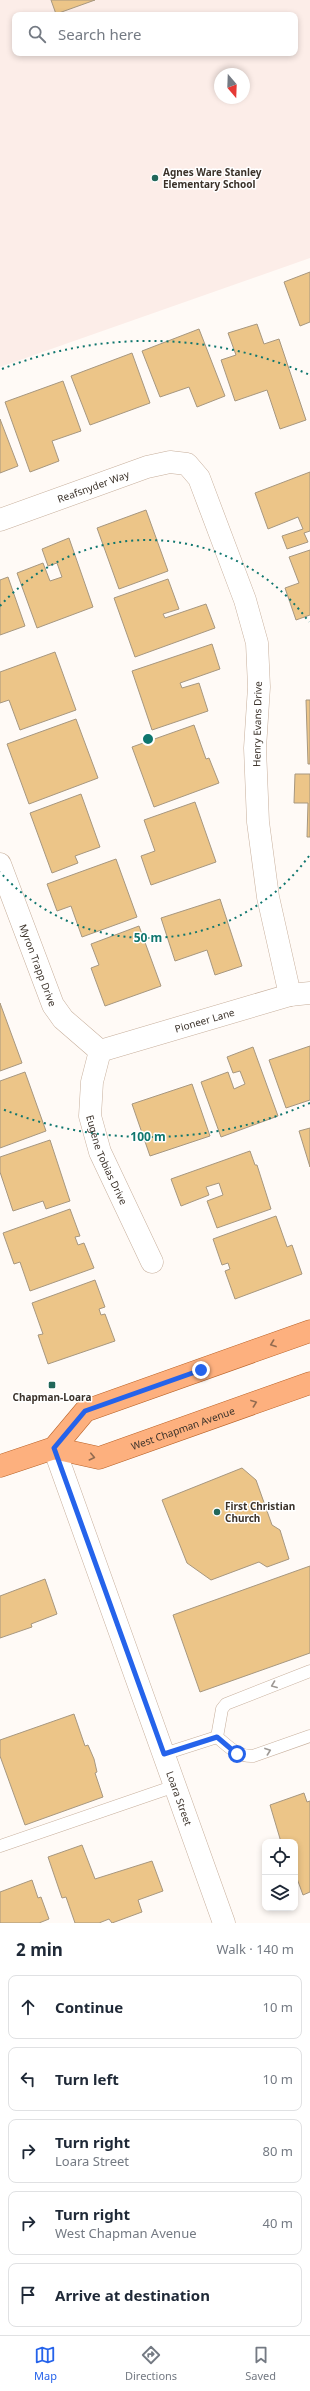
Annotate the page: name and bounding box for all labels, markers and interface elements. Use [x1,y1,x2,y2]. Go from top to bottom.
search box [12,12,298,56]
icon: search [26,23,48,45]
text: Search here [58,24,141,44]
north arrow [214,68,250,104]
place label: Agnes Ware Stanley Elementary School [163,165,262,191]
marker: Agnes Ware Stanley Elementary School [150,173,160,183]
street label: Reafsnyder Way [55,467,132,506]
street label: Henry Evans Drive [249,681,265,767]
centre of rings [141,732,155,746]
street label: Myron Trapp Drive [16,922,60,1009]
text: 50 m [134,929,162,946]
street label: Pioneer Lane [173,1005,236,1036]
street label: Eugene Tobias Drive [83,1113,131,1207]
text: 100 m [130,1128,166,1145]
one-way arrow [270,1340,277,1348]
route end [192,1361,210,1379]
marker: Chapman-Loara [47,1380,57,1390]
place label: Chapman-Loara [13,1390,91,1404]
one-way arrow [250,1399,257,1408]
street label: West Chapman Avenue [129,1403,237,1453]
one-way arrow [89,1452,95,1460]
place label: First Christian Church [225,1499,295,1525]
marker: First Christian Church [212,1507,222,1517]
one-way arrow [270,1680,277,1688]
route start [228,1745,246,1763]
one-way arrow [264,1747,271,1756]
street label: Loara Street [163,1769,196,1828]
map controls [262,1839,298,1911]
button: locate [262,1839,298,1875]
button: layers [262,1875,298,1911]
text: 2 min [16,1938,63,1961]
text: Walk · 140 m [216,1940,294,1958]
icon: ahead [17,1996,39,2018]
text: Continue [55,1997,123,2017]
text: 10 m [263,1998,293,2016]
icon: left [17,2068,39,2090]
text: Turn left [55,2069,119,2089]
text: 10 m [263,2070,293,2088]
text: Turn right [55,2132,130,2152]
icon: right [17,2140,39,2162]
text: 80 m [263,2142,293,2160]
text: Loara Street [55,2152,129,2170]
text: Turn right [55,2204,130,2224]
icon: right [17,2212,39,2234]
text: 40 m [263,2214,293,2232]
text: West Chapman Avenue [55,2224,197,2242]
icon: arrive [17,2284,39,2306]
text: Arrive at destination [55,2285,210,2305]
tab: Map [34,2344,57,2383]
tab: Directions [125,2344,177,2383]
tab: Saved [245,2344,276,2383]

